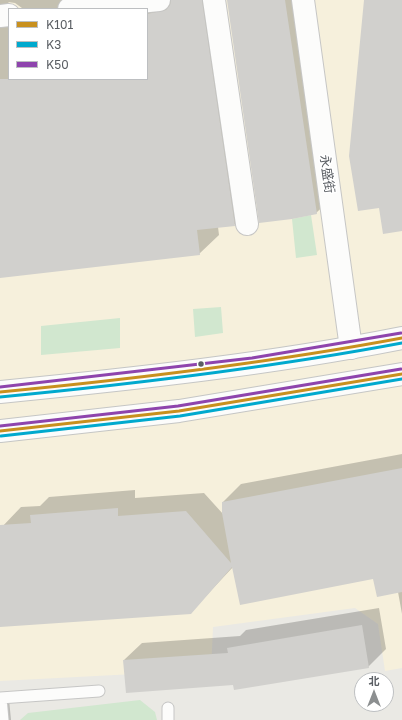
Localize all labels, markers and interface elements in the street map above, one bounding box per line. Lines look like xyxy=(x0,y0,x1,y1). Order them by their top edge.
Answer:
legend xyxy=(8,8,148,80)
text: K101 xyxy=(46,17,73,32)
text: K3 xyxy=(46,37,61,52)
text: K50 xyxy=(46,57,69,72)
street label: 永盛街 xyxy=(317,154,337,194)
unlabelled marker xyxy=(196,359,206,369)
north arrow xyxy=(354,672,394,712)
text: 北 xyxy=(369,674,380,687)

